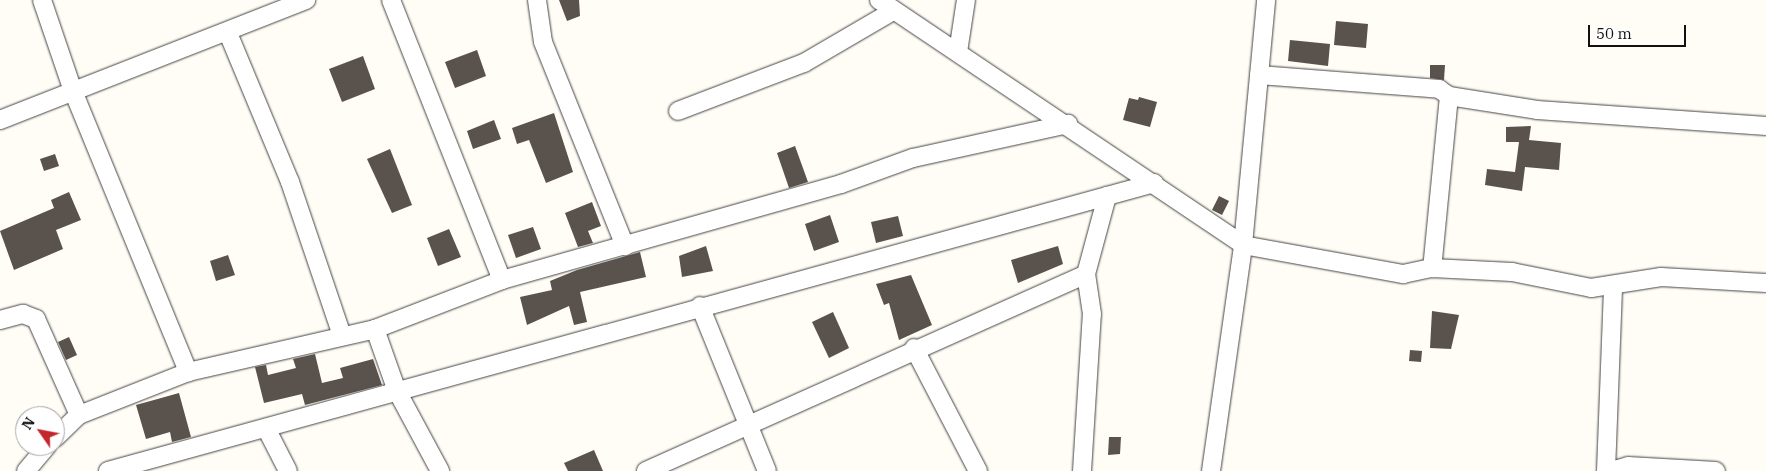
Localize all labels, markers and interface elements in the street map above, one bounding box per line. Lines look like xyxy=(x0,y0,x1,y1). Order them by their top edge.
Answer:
scale bar xyxy=(1591,15,1688,47)
text: 50 m xyxy=(1596,24,1632,43)
north arrow xyxy=(15,406,65,456)
text: N xyxy=(18,414,39,433)

